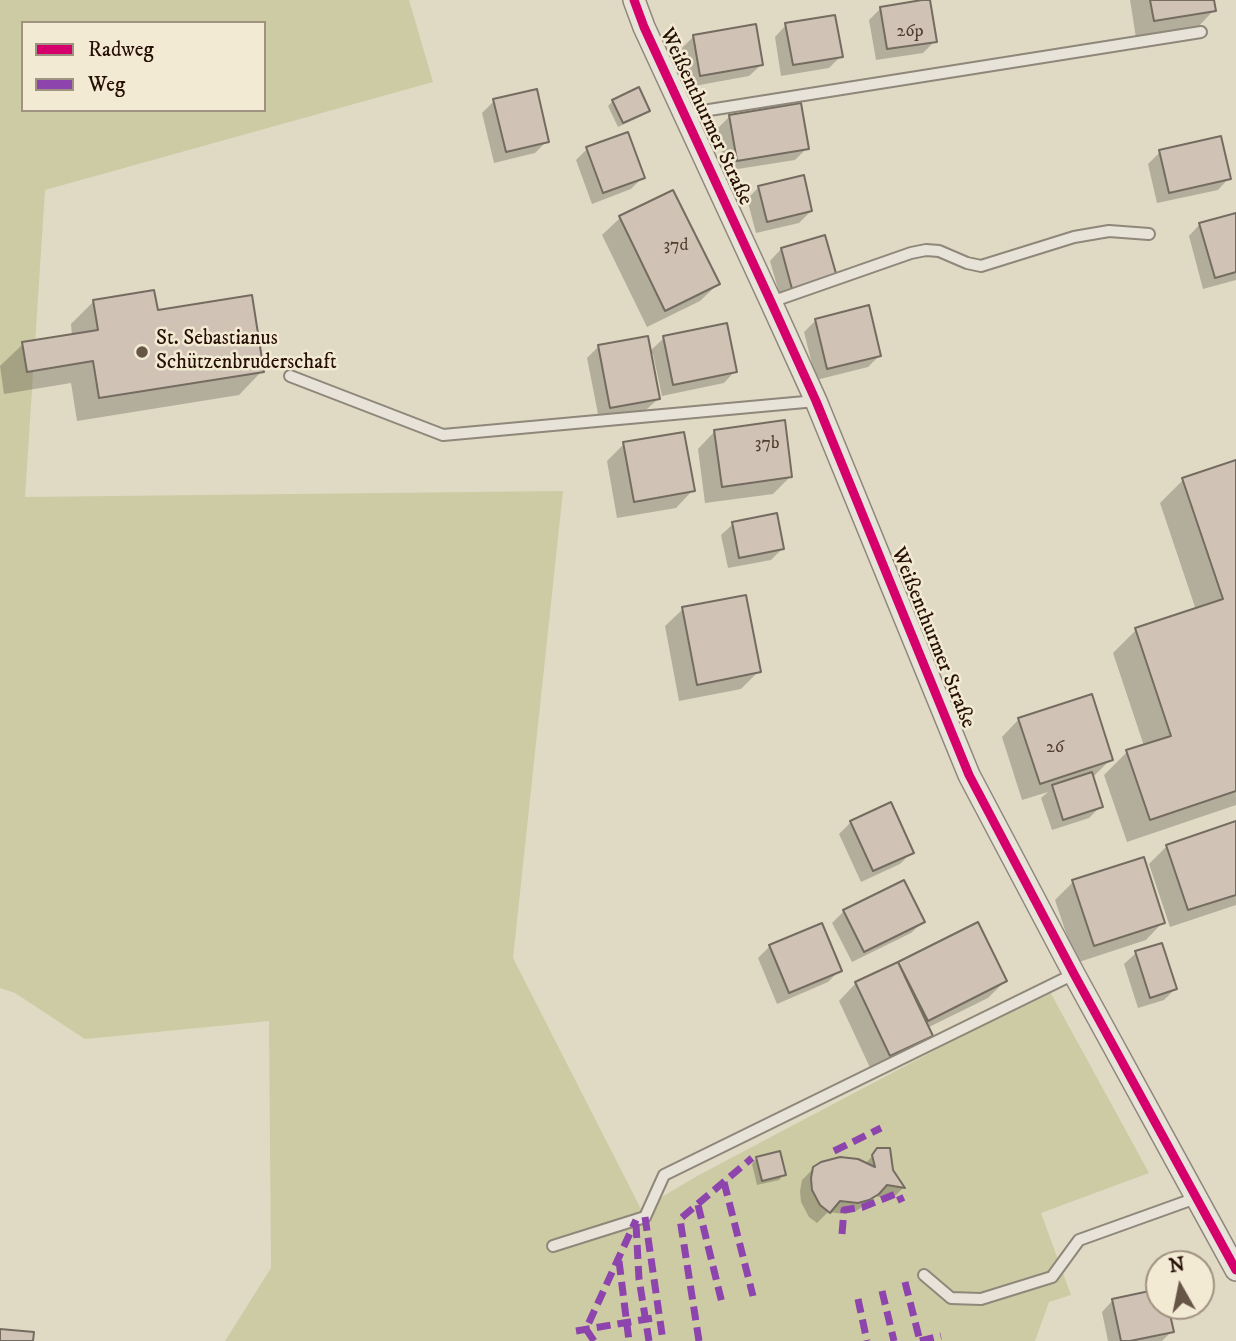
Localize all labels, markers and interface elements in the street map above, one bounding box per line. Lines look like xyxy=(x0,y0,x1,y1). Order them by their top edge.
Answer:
legend xyxy=(21,21,266,112)
house number: 26p xyxy=(896,21,924,43)
street label: Weißenthurmer Straße xyxy=(653,24,757,210)
text: Radweg xyxy=(88,37,154,63)
text: Weg xyxy=(88,72,125,98)
house number: 37d xyxy=(663,235,689,257)
place label: St. Sebastianus Schützenbruderschaft xyxy=(156,327,337,377)
marker: St. Sebastianus Schützenbruderschaft xyxy=(134,344,150,360)
house number: 37b xyxy=(755,433,779,455)
street label: Weißenthurmer Straße xyxy=(884,544,980,732)
house number: 26 xyxy=(1046,737,1064,759)
north arrow xyxy=(1145,1250,1215,1320)
text: N xyxy=(1167,1253,1186,1278)

